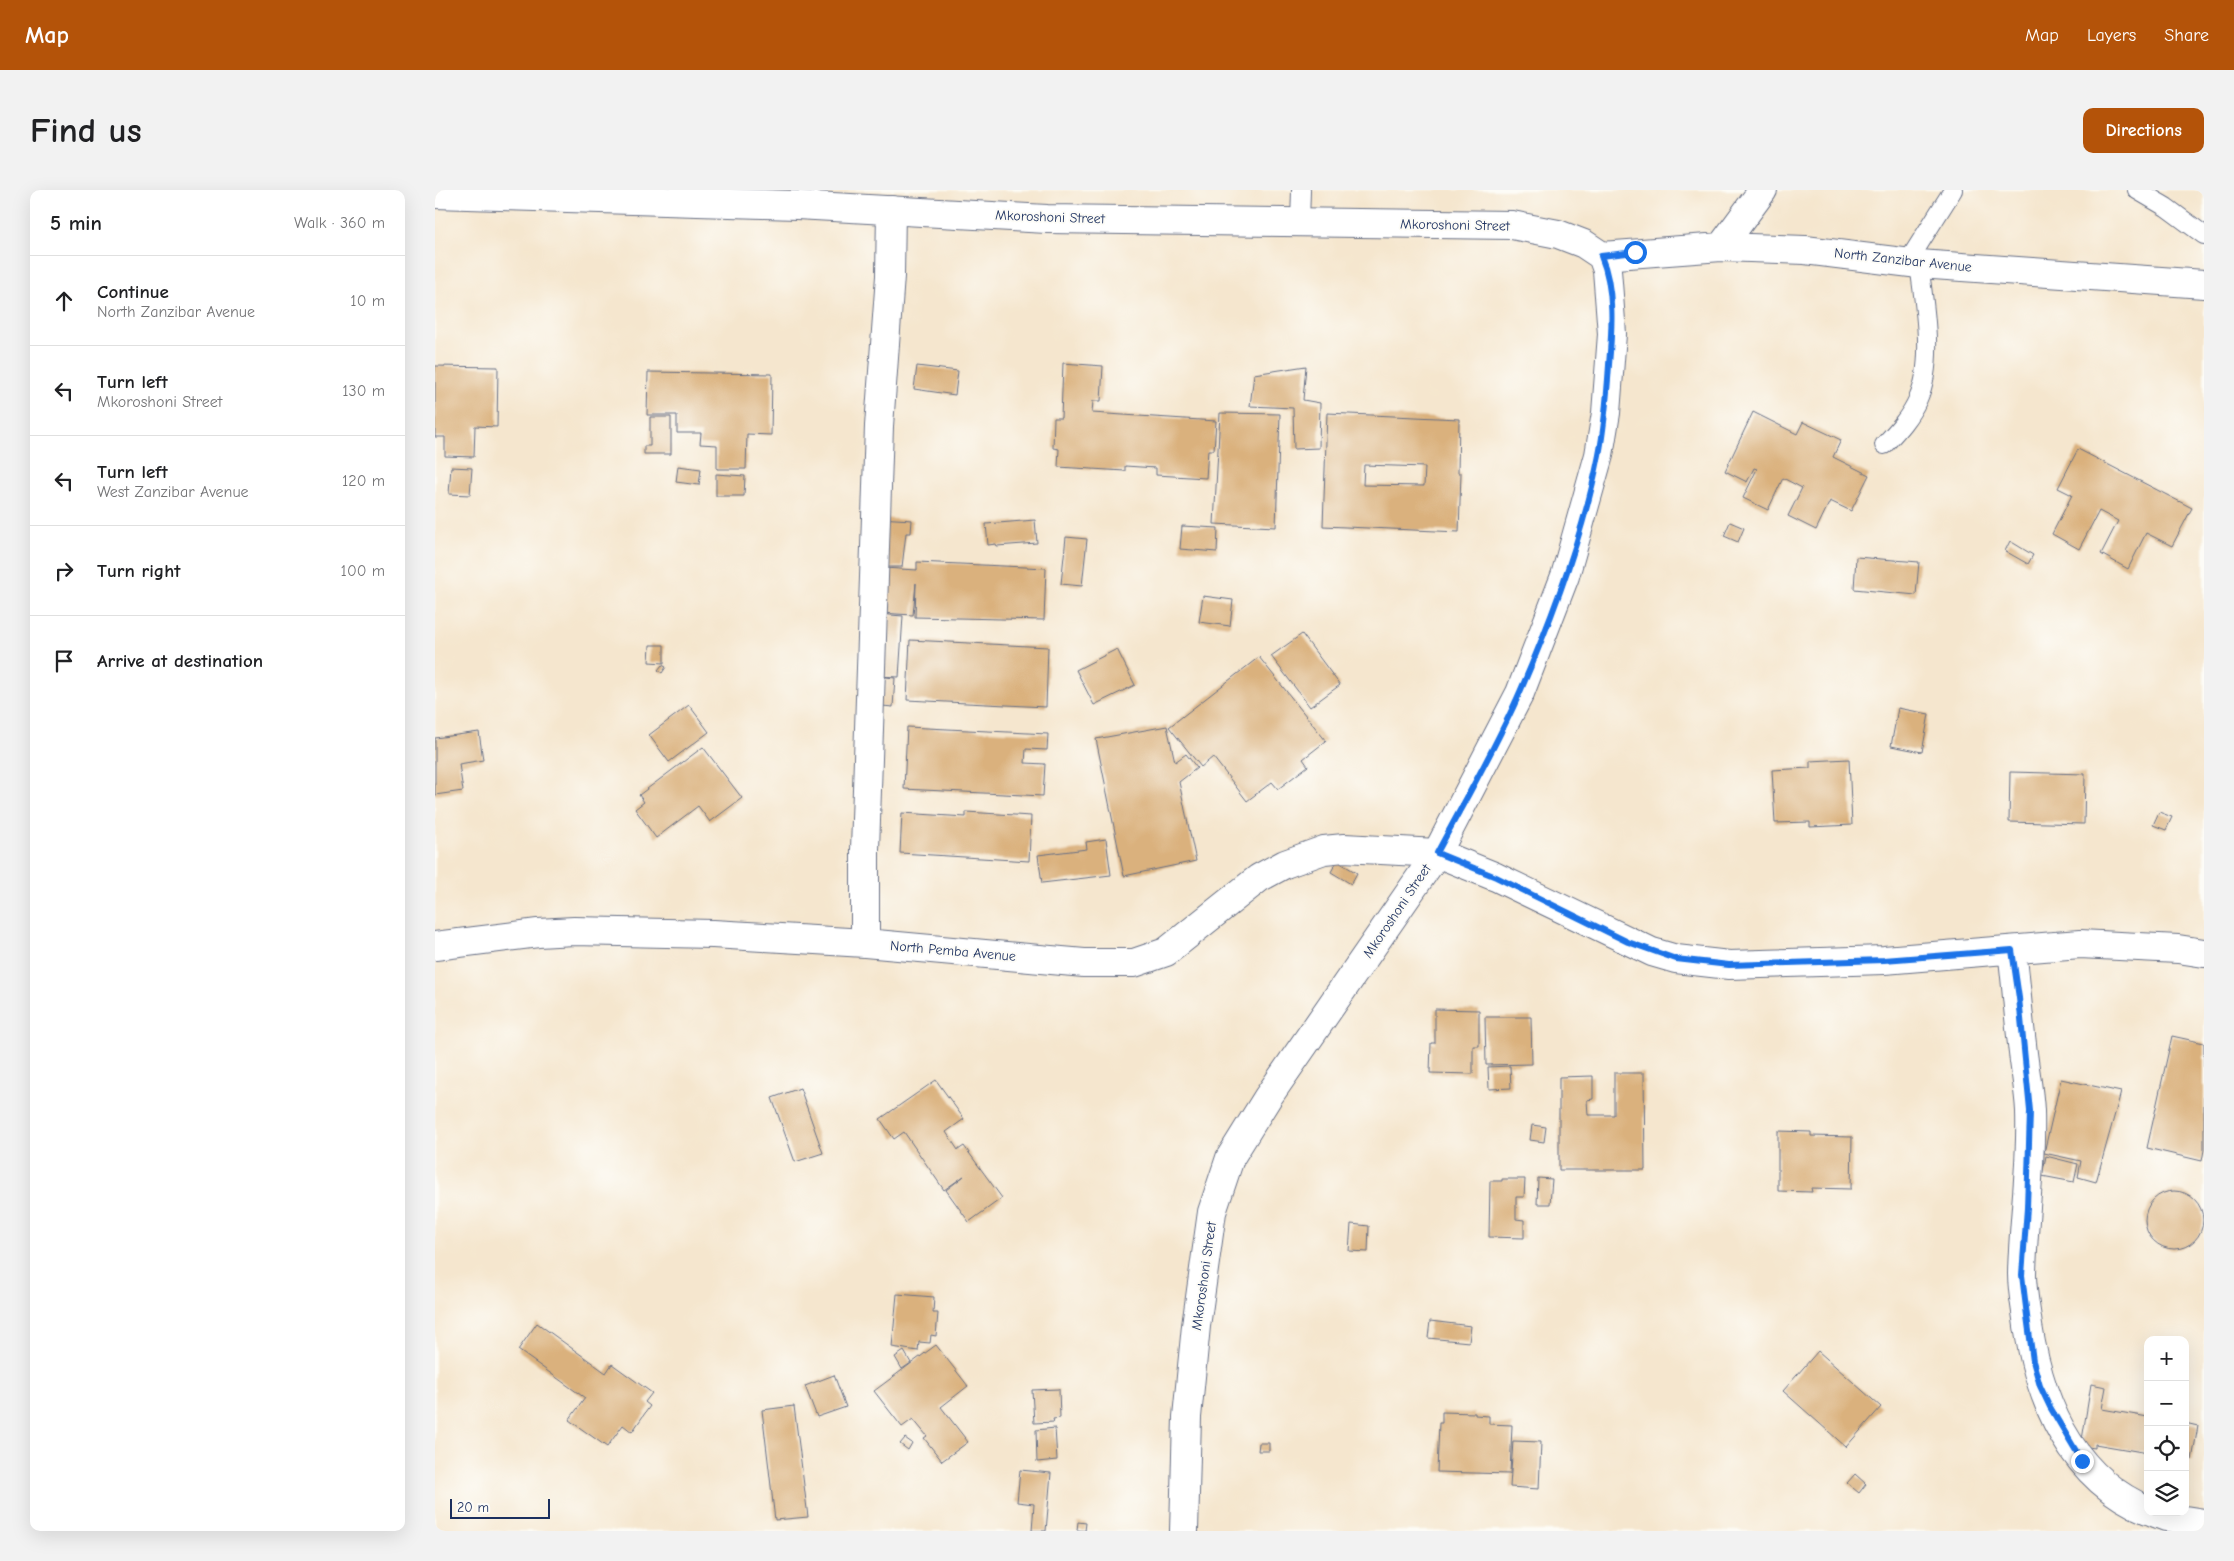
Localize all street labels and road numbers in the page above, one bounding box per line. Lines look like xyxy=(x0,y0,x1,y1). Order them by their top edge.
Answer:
street label: Mkoroshoni Street xyxy=(995,207,1106,227)
street label: Mkoroshoni Street xyxy=(1400,216,1511,234)
street label: North Zanzibar Avenue xyxy=(1833,244,1973,276)
street label: Mkoroshoni Street xyxy=(1359,860,1435,961)
street label: North Pemba Avenue xyxy=(889,937,1017,965)
street label: Mkoroshoni Street xyxy=(1188,1220,1220,1331)

